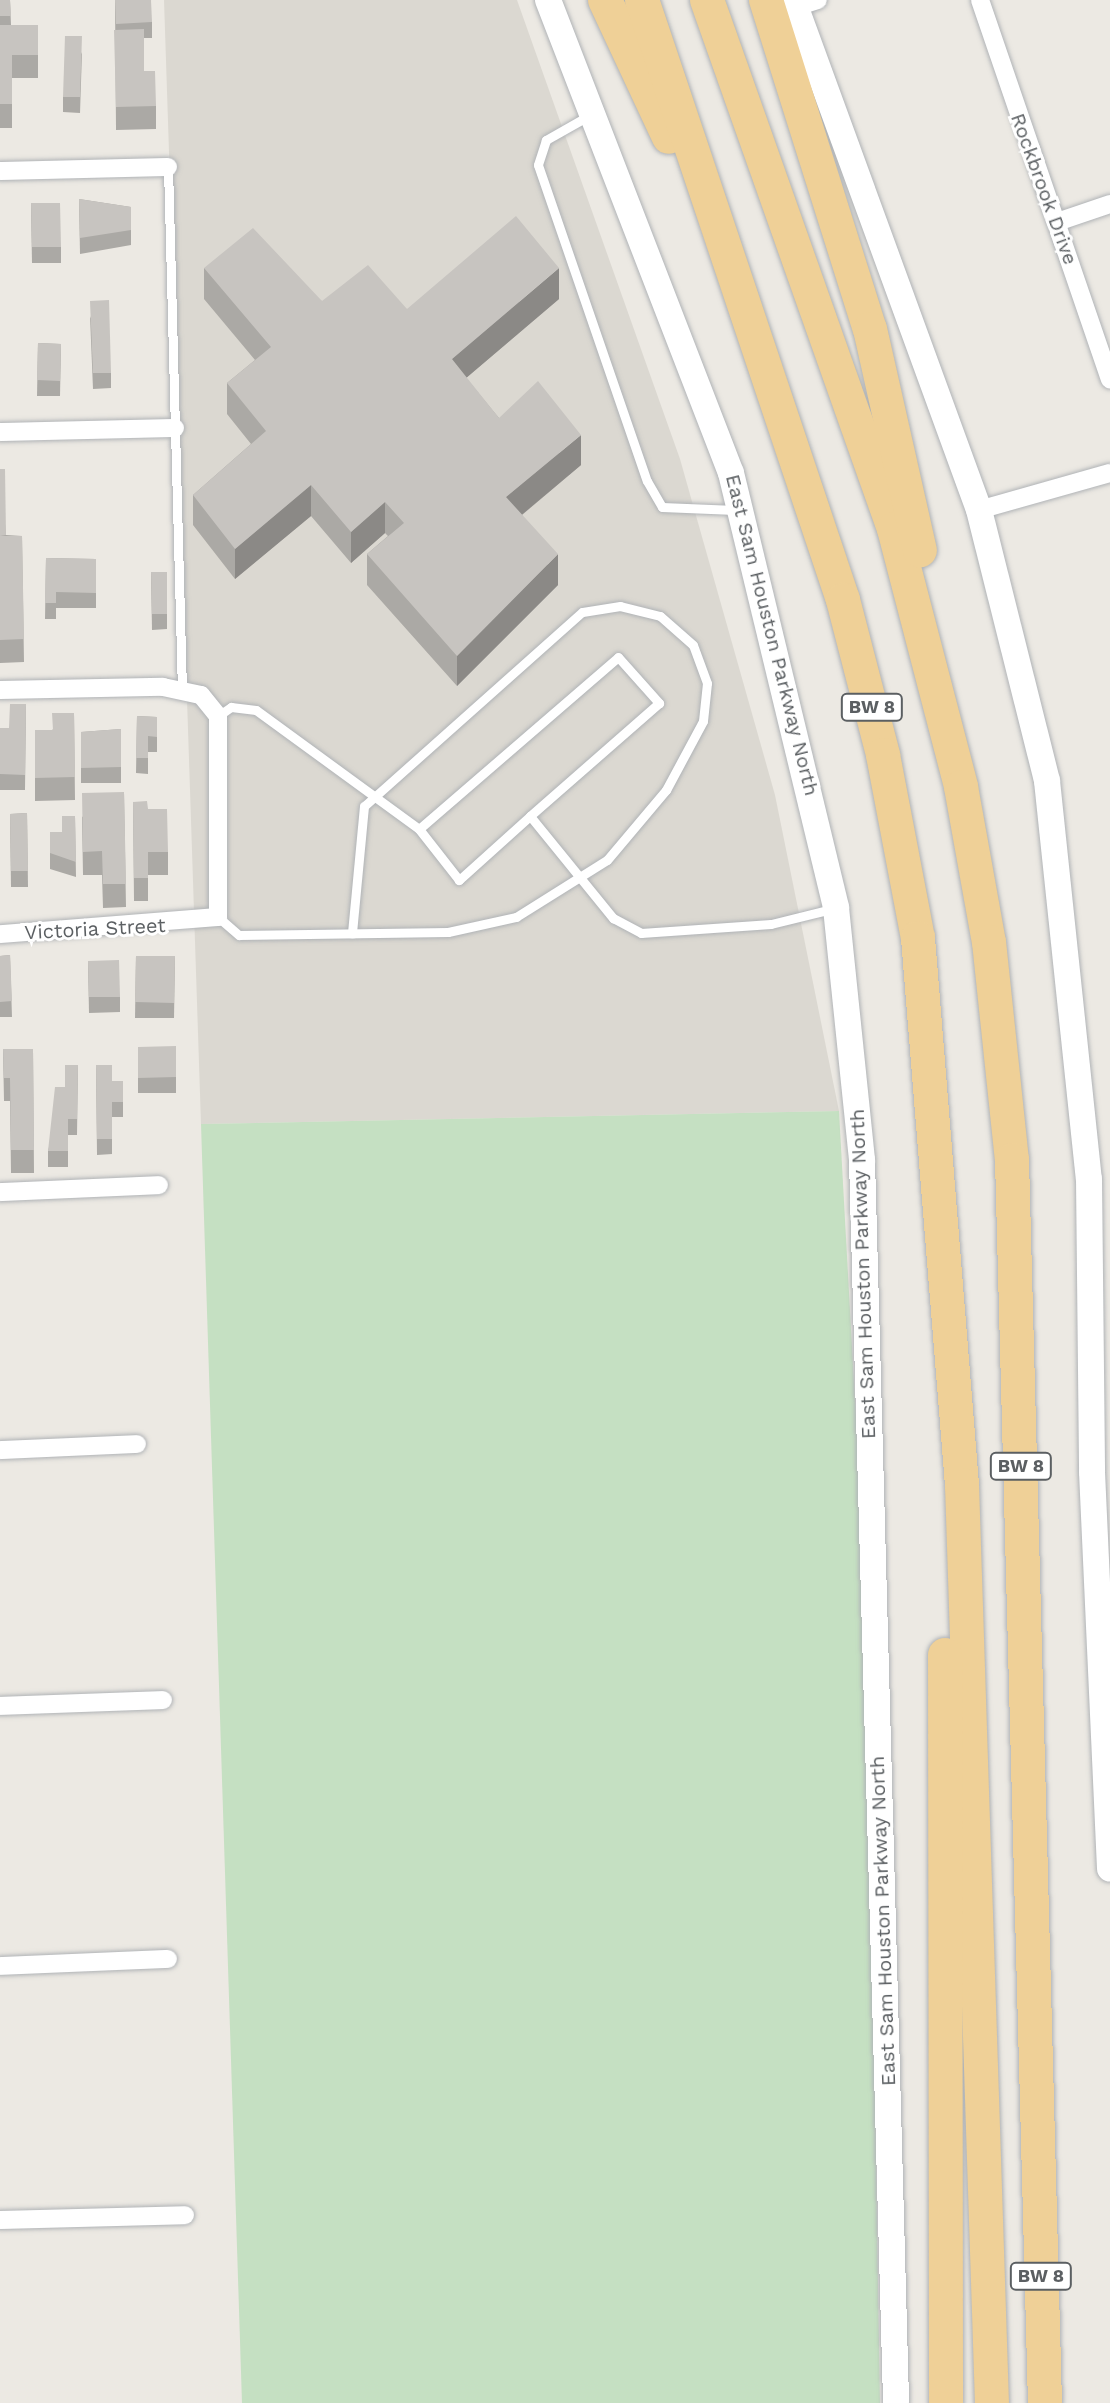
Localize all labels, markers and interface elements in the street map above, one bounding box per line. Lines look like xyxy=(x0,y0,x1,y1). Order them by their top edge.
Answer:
street label: Rockbrook Drive xyxy=(1005,110,1083,268)
street label: East Sam Houston Parkway North xyxy=(720,472,824,798)
road number: BW 8 xyxy=(840,693,904,721)
street label: Victoria Street xyxy=(24,913,166,945)
street label: East Sam Houston Parkway North xyxy=(845,1108,881,1440)
road number: BW 8 xyxy=(989,1452,1053,1480)
street label: East Sam Houston Parkway North xyxy=(865,1755,901,2087)
road number: BW 8 xyxy=(1009,2262,1073,2290)

